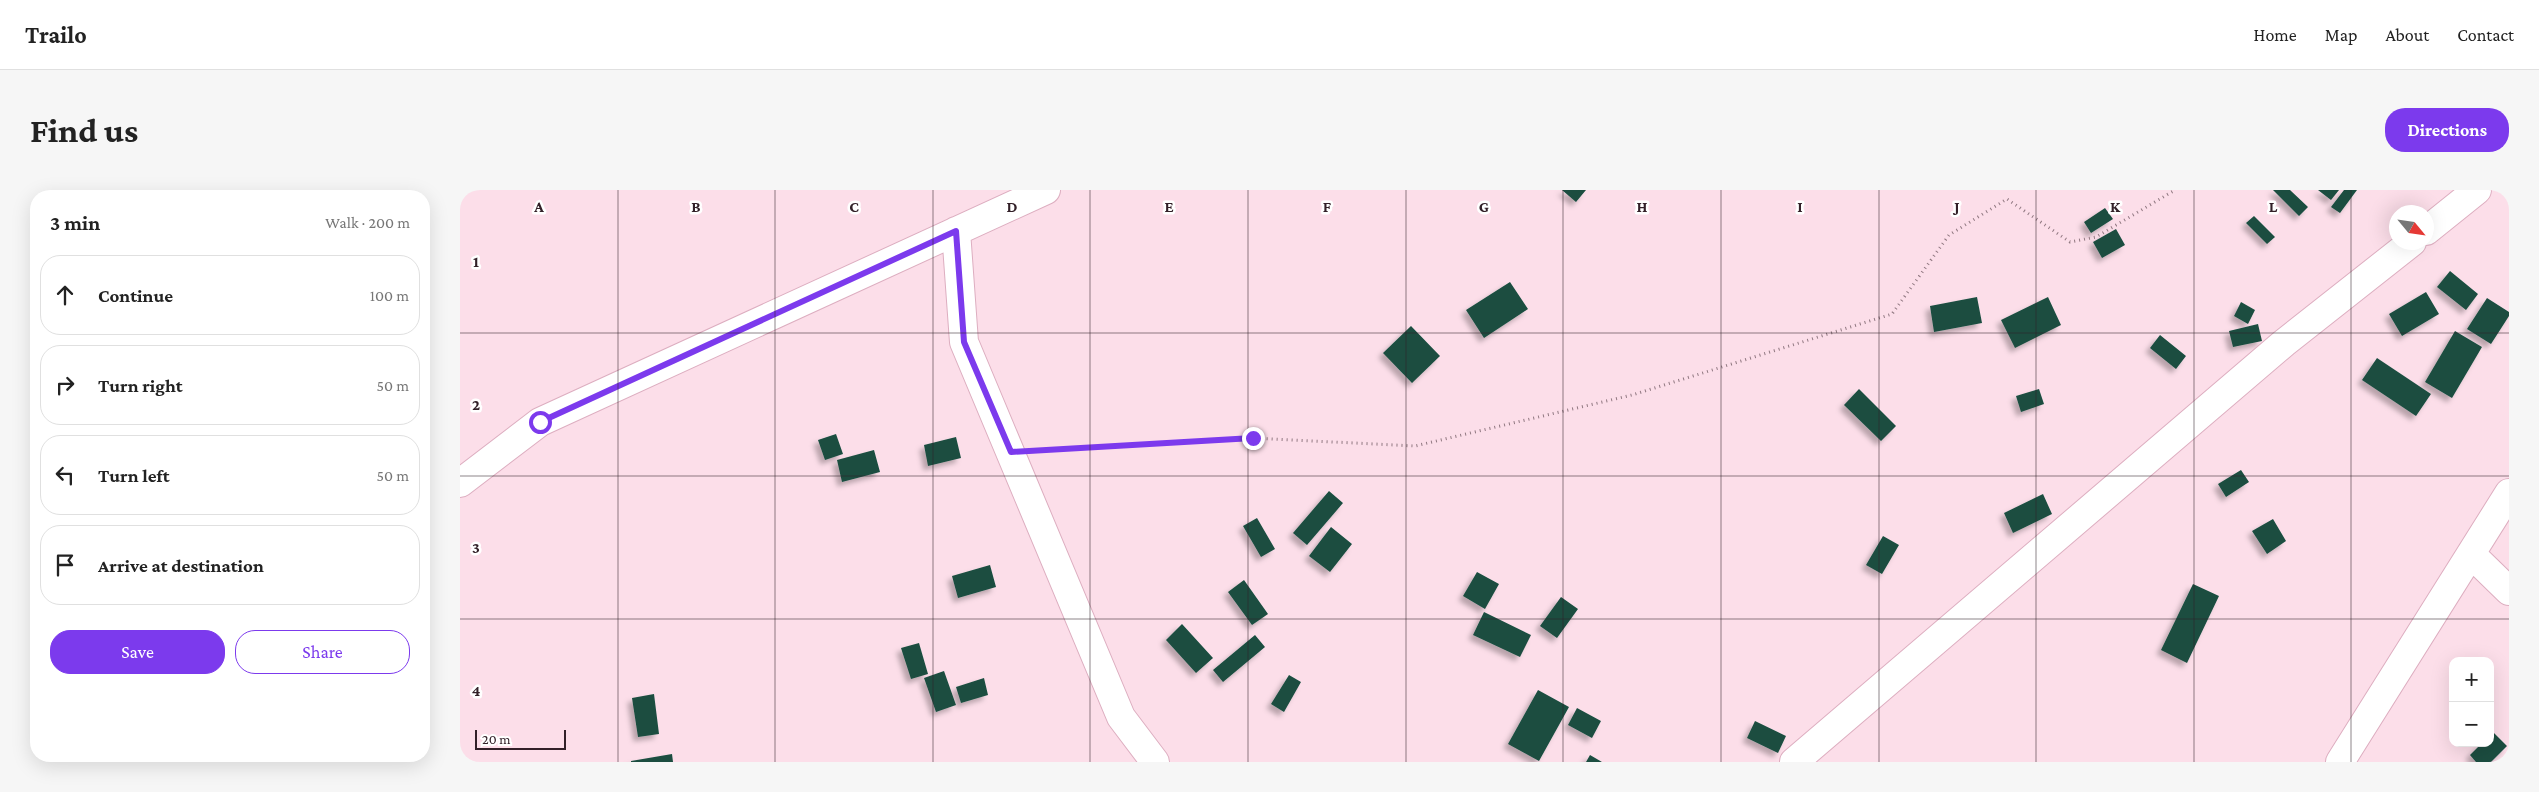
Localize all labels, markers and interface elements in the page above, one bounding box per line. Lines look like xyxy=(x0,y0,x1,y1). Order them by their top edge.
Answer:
text: Trailo xyxy=(25,21,87,48)
text: Home xyxy=(2254,25,2297,45)
text: Map xyxy=(2325,25,2357,45)
text: About xyxy=(2385,25,2429,45)
text: Contact xyxy=(2457,25,2514,45)
button: Directions xyxy=(2385,108,2509,152)
text: Find us xyxy=(30,111,138,150)
text: A xyxy=(533,198,544,215)
text: B xyxy=(691,198,701,215)
text: C xyxy=(849,198,859,215)
text: D xyxy=(1006,198,1018,215)
text: E xyxy=(1164,198,1174,215)
text: F xyxy=(1323,198,1332,215)
text: G xyxy=(1479,198,1489,215)
text: H xyxy=(1637,198,1648,215)
text: I xyxy=(1797,198,1803,215)
text: J xyxy=(1952,198,1960,215)
text: K xyxy=(2110,198,2121,215)
text: L xyxy=(2269,198,2278,215)
north arrow xyxy=(2389,205,2434,250)
text: 3 min xyxy=(50,211,100,235)
text: Walk · 200 m xyxy=(325,214,410,231)
text: 1 xyxy=(473,253,479,270)
icon: ahead xyxy=(51,281,79,309)
text: Continue xyxy=(98,285,173,306)
text: 100 m xyxy=(370,287,409,304)
icon: right xyxy=(51,371,79,399)
text: Turn right xyxy=(98,375,183,396)
text: 50 m xyxy=(377,377,409,394)
text: 2 xyxy=(472,396,480,413)
route start xyxy=(529,411,552,434)
route end xyxy=(1242,427,1265,450)
icon: left xyxy=(51,461,79,489)
text: Turn left xyxy=(98,465,170,486)
text: 50 m xyxy=(377,467,409,484)
text: 3 xyxy=(472,539,480,556)
icon: arrive xyxy=(51,551,79,579)
text: Arrive at destination xyxy=(98,555,264,576)
button: Save xyxy=(50,630,225,674)
button: Share xyxy=(235,630,410,674)
map controls xyxy=(2449,657,2494,747)
button: + xyxy=(2449,657,2494,702)
text: 4 xyxy=(472,682,481,699)
button: − xyxy=(2449,702,2494,747)
scale bar xyxy=(475,727,566,750)
text: 20 m xyxy=(482,731,510,747)

